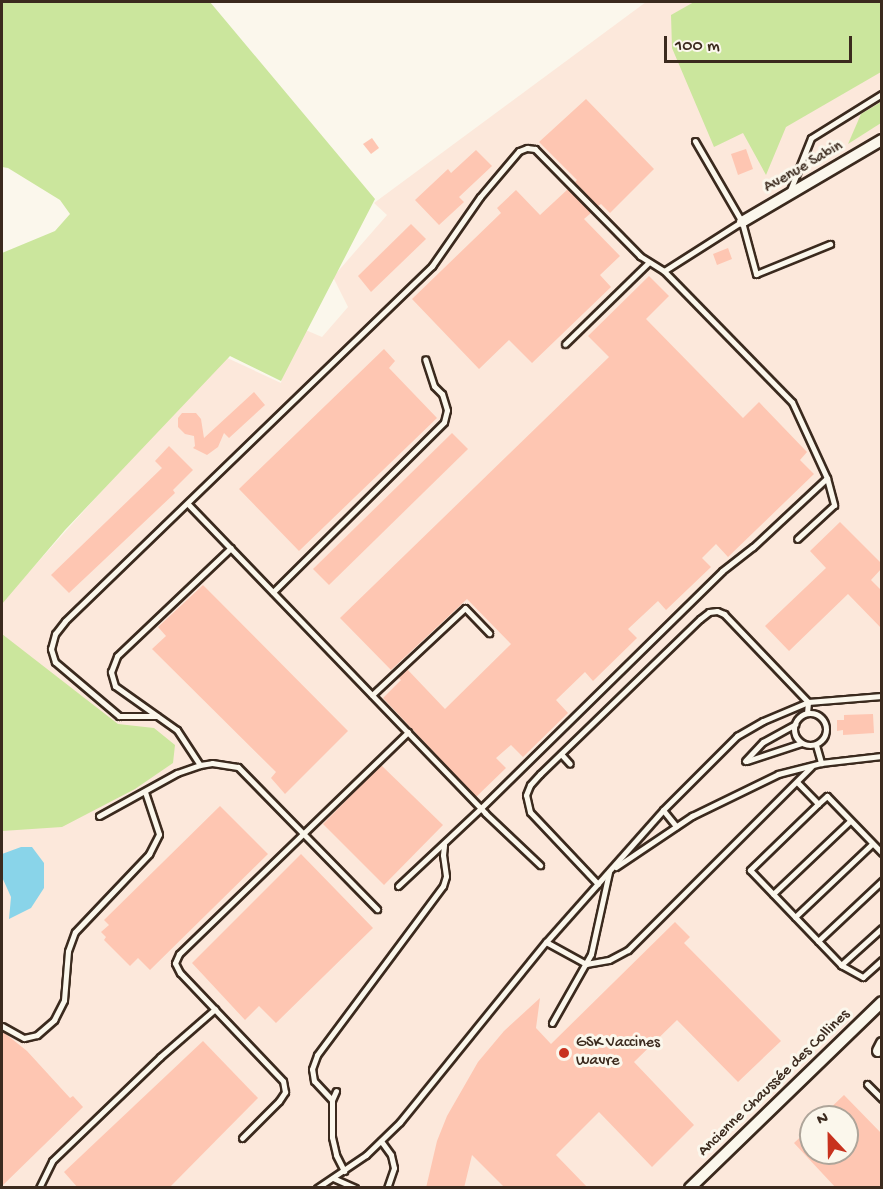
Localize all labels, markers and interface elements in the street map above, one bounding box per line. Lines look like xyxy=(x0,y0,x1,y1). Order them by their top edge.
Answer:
scale bar xyxy=(667,24,854,62)
text: 100 m xyxy=(675,36,720,57)
street label: Avenue Sabin xyxy=(761,138,847,198)
street label: Ancienne Chaussée des Collines xyxy=(695,1006,855,1162)
place label: GSK Vaccines Wavre xyxy=(576,1034,660,1072)
marker: GSK Vaccines Wavre xyxy=(557,1046,571,1060)
north arrow xyxy=(799,1105,859,1165)
text: N xyxy=(814,1109,831,1130)

